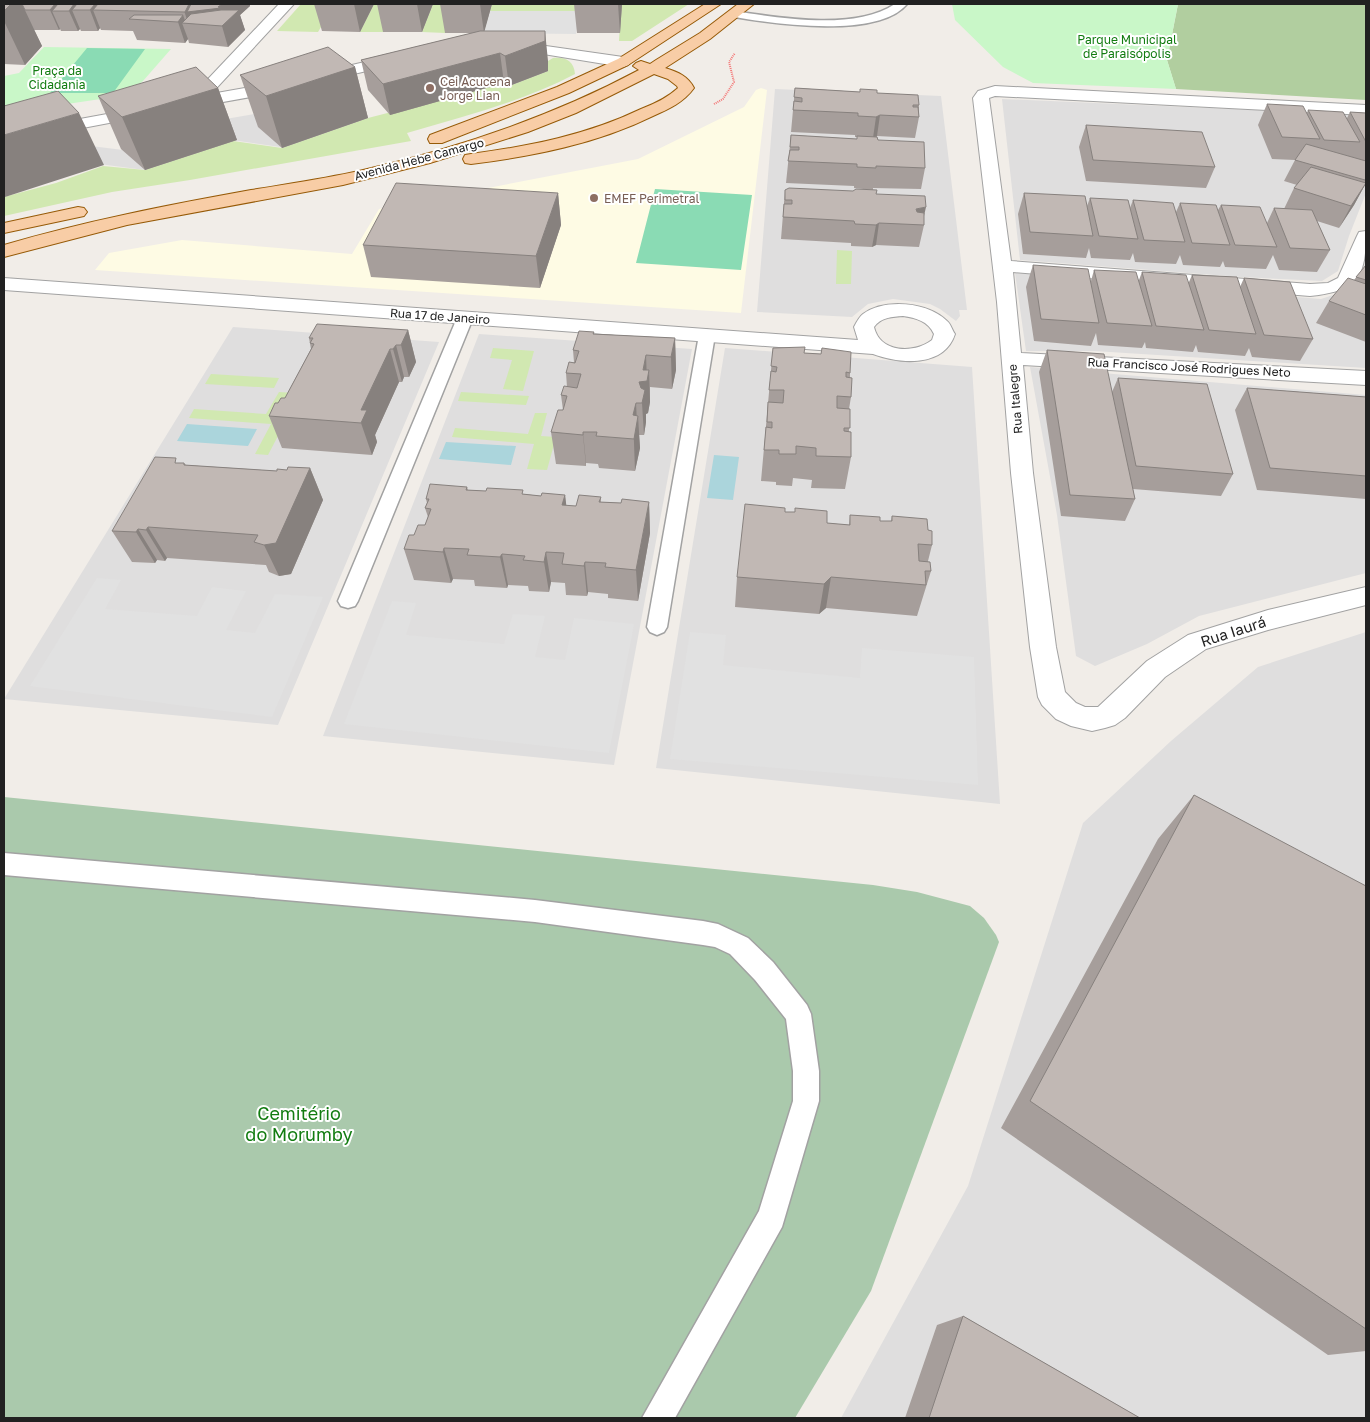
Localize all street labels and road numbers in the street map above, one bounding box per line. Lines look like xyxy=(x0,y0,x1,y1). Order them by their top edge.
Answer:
street label: Avenida Hebe Camargo xyxy=(353,134,485,184)
street label: Rua 17 de Janeiro xyxy=(389,305,491,327)
street label: Rua Francisco José Rodrigues Neto xyxy=(1087,354,1291,380)
street label: Rua Italegre xyxy=(1004,363,1026,434)
street label: Rua Iaurá xyxy=(1198,612,1268,650)

